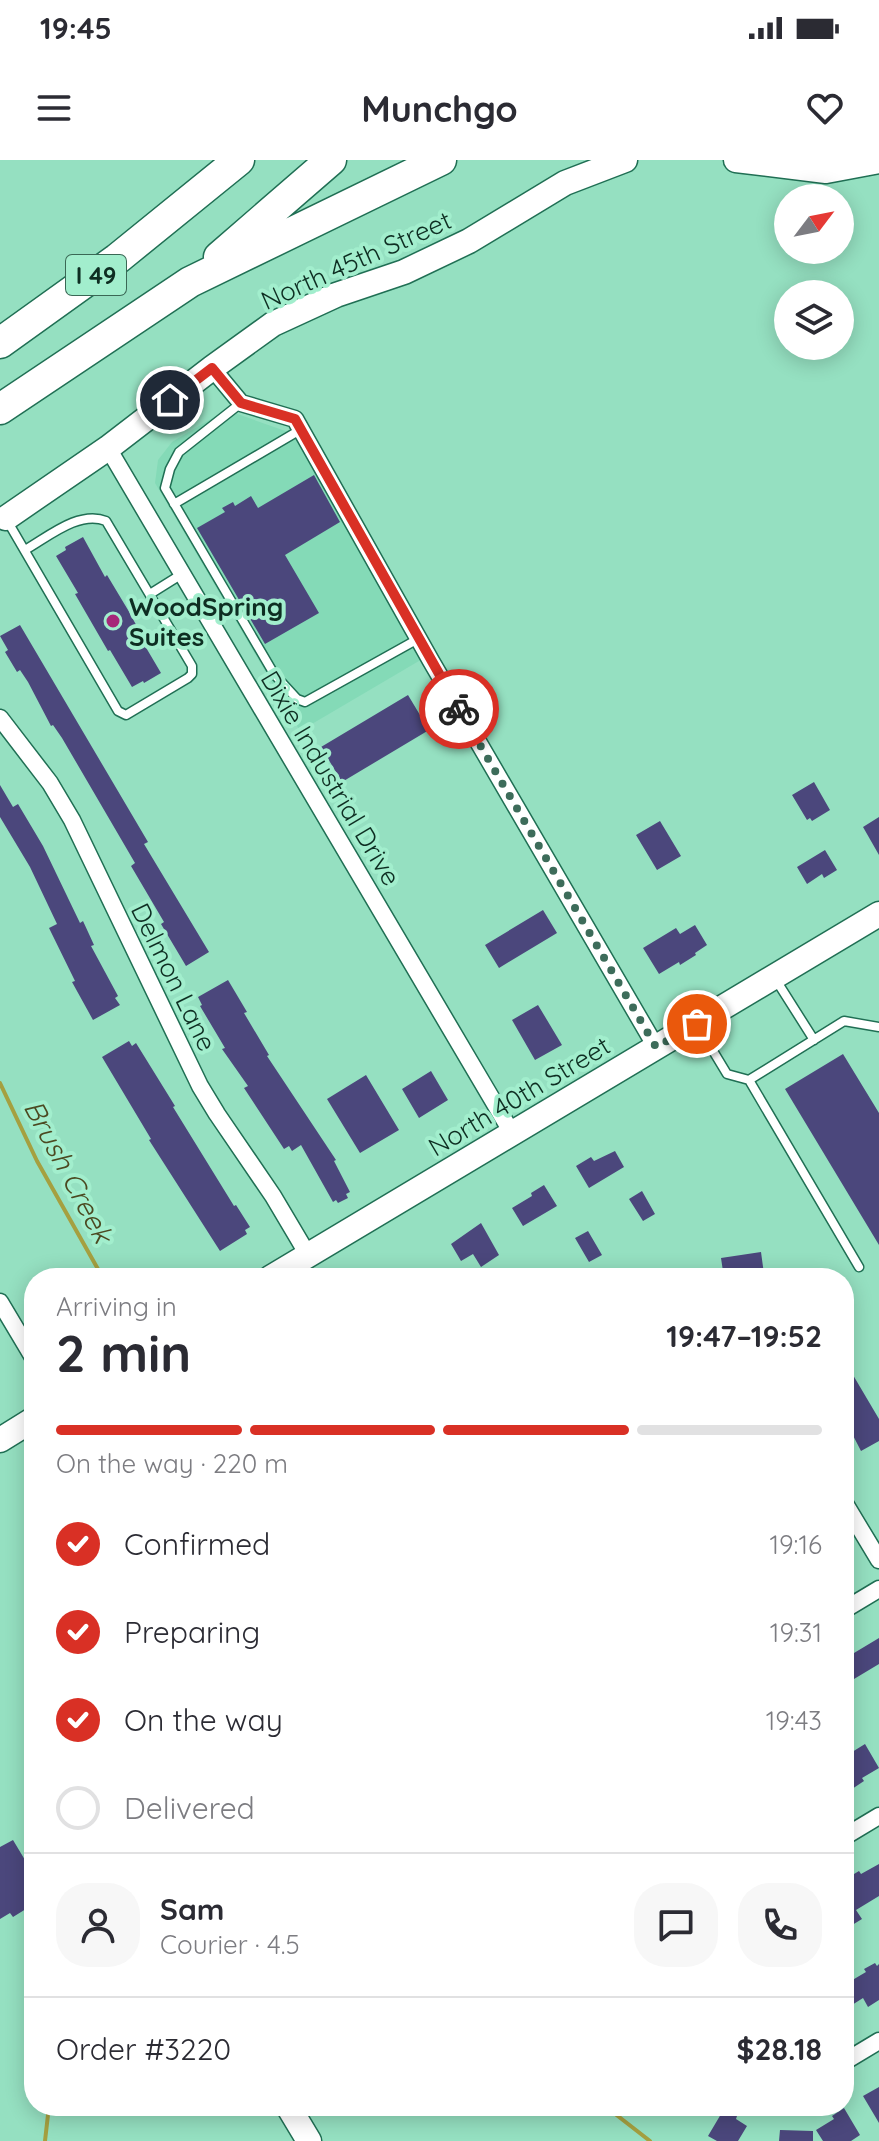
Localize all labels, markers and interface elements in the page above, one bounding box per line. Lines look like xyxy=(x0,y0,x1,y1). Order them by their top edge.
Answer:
text: 19:45 xyxy=(40,9,112,47)
icon: menu xyxy=(32,86,76,130)
text: Munchgo xyxy=(361,86,518,131)
icon: heart xyxy=(803,86,847,130)
north arrow xyxy=(774,184,854,264)
map controls xyxy=(774,184,854,360)
street label: North 45th Street xyxy=(256,203,456,317)
road number: I 49 xyxy=(66,255,126,295)
button: layers xyxy=(774,280,854,360)
pin xyxy=(136,366,204,434)
icon: home xyxy=(148,378,192,422)
place label: WoodSpring Suites xyxy=(129,590,283,653)
marker: WoodSpring Suites xyxy=(104,612,122,630)
street label: Dixie Industrial Drive xyxy=(254,665,408,891)
courier xyxy=(419,669,499,749)
icon: bike xyxy=(437,687,481,731)
street label: Delmon Lane xyxy=(124,898,224,1056)
pin xyxy=(663,990,731,1058)
icon: bag xyxy=(675,1002,719,1046)
street label: North 40th Street xyxy=(422,1029,616,1163)
water label: Brush Creek xyxy=(17,1094,123,1251)
text: Arriving in xyxy=(56,1290,177,1323)
text: 19:47–19:52 xyxy=(666,1317,822,1355)
text: 2 min xyxy=(56,1320,191,1385)
text: On the way · 220 m xyxy=(56,1447,288,1480)
icon: check xyxy=(56,1522,100,1566)
text: Confirmed xyxy=(124,1525,270,1563)
text: 19:16 xyxy=(769,1528,822,1561)
icon: check xyxy=(56,1610,100,1654)
text: Preparing xyxy=(124,1613,260,1651)
text: 19:31 xyxy=(770,1616,822,1649)
icon: check xyxy=(56,1698,100,1742)
text: On the way xyxy=(124,1701,283,1739)
text: 19:43 xyxy=(766,1704,822,1737)
text: Delivered xyxy=(124,1789,255,1827)
button: person xyxy=(56,1883,140,1967)
button: chat xyxy=(634,1883,718,1967)
button: phone xyxy=(738,1883,822,1967)
text: Sam xyxy=(160,1890,224,1928)
text: Courier · 4.5 xyxy=(160,1928,300,1961)
text: Order #3220 xyxy=(56,2030,231,2068)
text: $28.18 xyxy=(737,2030,822,2068)

